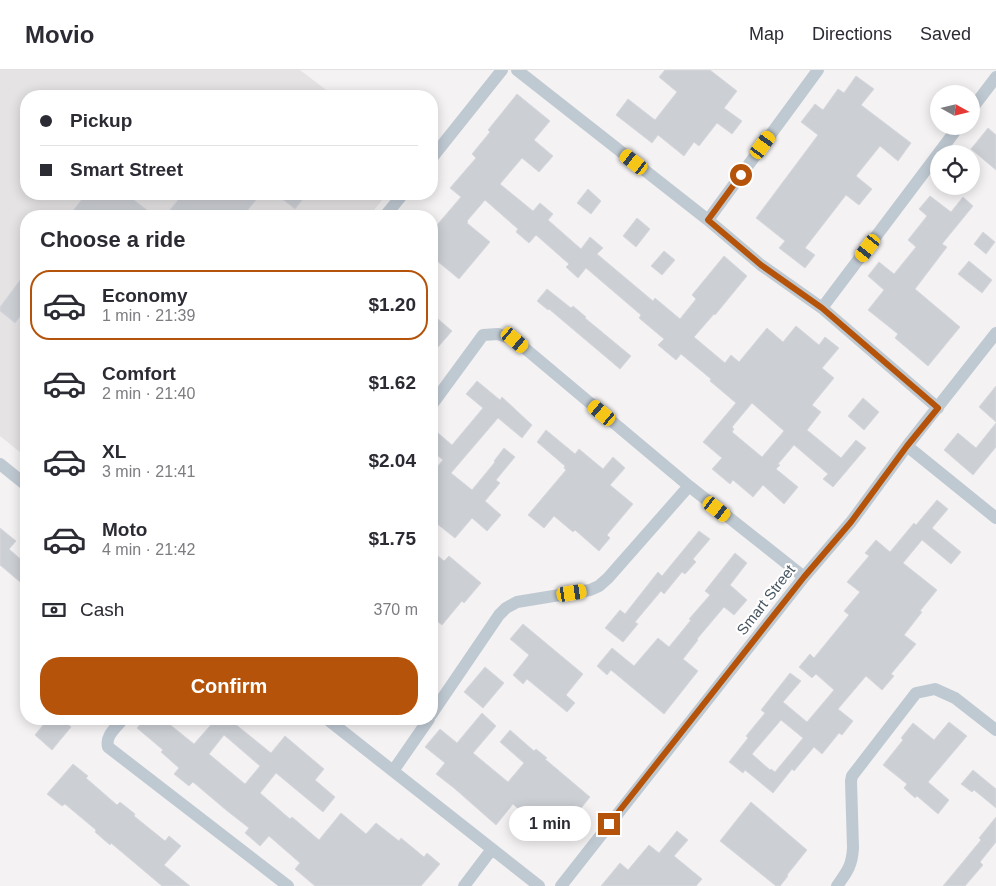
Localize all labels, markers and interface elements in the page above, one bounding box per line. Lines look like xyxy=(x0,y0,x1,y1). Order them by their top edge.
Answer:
text: Movio xyxy=(25,21,94,48)
text: Map xyxy=(749,24,784,44)
text: Directions xyxy=(812,24,892,44)
text: Saved xyxy=(920,24,971,44)
north arrow xyxy=(930,85,980,135)
map controls xyxy=(930,85,980,195)
text: Pickup xyxy=(70,110,132,131)
car xyxy=(748,128,777,162)
button: locate xyxy=(930,145,980,195)
car xyxy=(617,147,650,177)
text: Smart Street xyxy=(70,159,183,180)
route start xyxy=(730,164,752,186)
text: Choose a ride xyxy=(40,227,185,252)
car xyxy=(852,232,883,264)
icon: car xyxy=(42,283,87,328)
text: Economy xyxy=(102,285,188,306)
text: $1.20 xyxy=(368,294,416,315)
text: 1 min · 21:39 xyxy=(102,307,195,324)
car xyxy=(498,325,531,355)
icon: car xyxy=(42,361,87,406)
text: Comfort xyxy=(102,363,176,384)
text: $1.62 xyxy=(368,372,416,393)
text: 2 min · 21:40 xyxy=(102,385,195,402)
car xyxy=(585,398,618,428)
icon: car xyxy=(42,439,87,484)
text: XL xyxy=(102,441,126,462)
text: $2.04 xyxy=(368,450,416,471)
text: 3 min · 21:41 xyxy=(102,463,195,480)
car xyxy=(700,494,733,524)
icon: car xyxy=(42,517,87,562)
text: Moto xyxy=(102,519,147,540)
text: $1.75 xyxy=(368,528,416,549)
text: 4 min · 21:42 xyxy=(102,541,195,558)
street label: Smart Street xyxy=(733,561,799,638)
car xyxy=(556,583,587,603)
icon: cash xyxy=(40,596,68,624)
text: Cash xyxy=(80,599,124,620)
text: 370 m xyxy=(374,601,418,618)
button: Confirm xyxy=(40,657,418,715)
callout: 1 min xyxy=(509,806,592,842)
route end xyxy=(598,813,620,835)
text: 1 min xyxy=(529,815,571,832)

